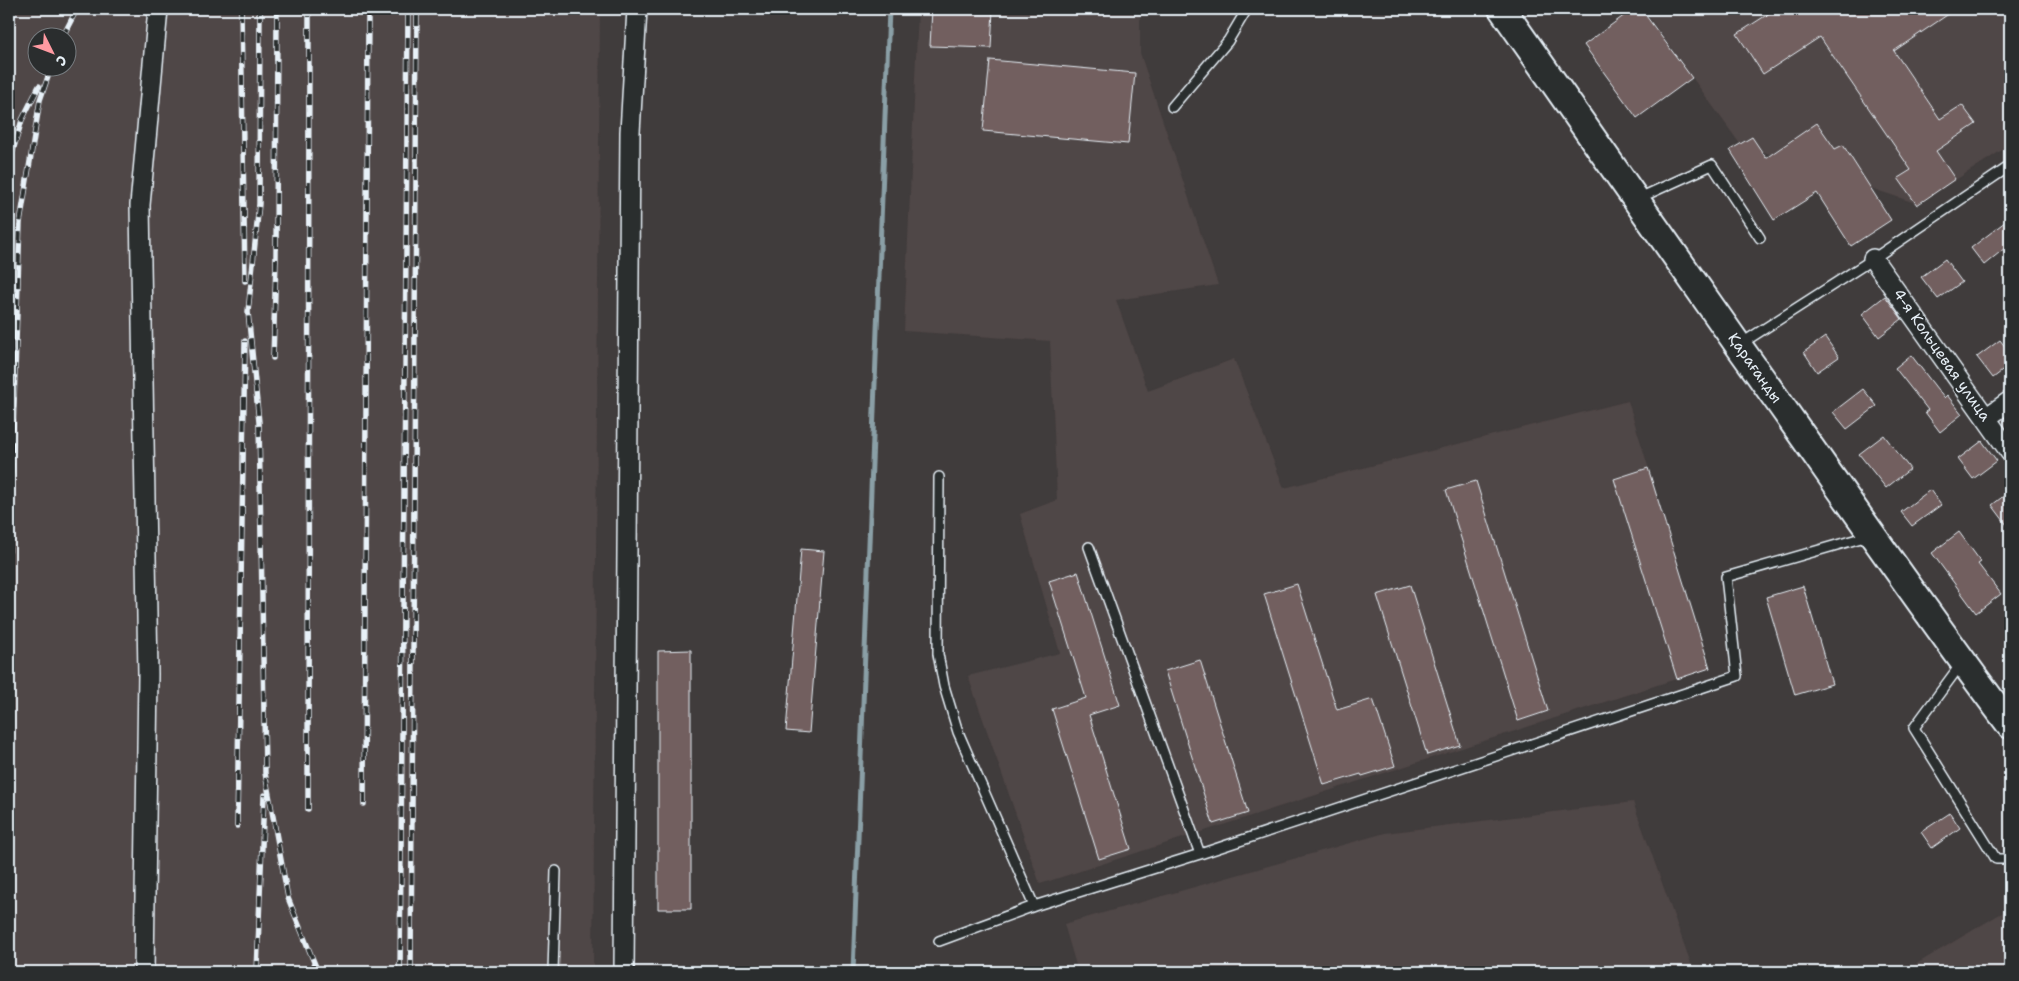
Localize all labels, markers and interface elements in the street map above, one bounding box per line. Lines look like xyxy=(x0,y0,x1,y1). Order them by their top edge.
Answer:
north arrow xyxy=(28,28,78,78)
text: С xyxy=(52,51,71,70)
street label: 4-я Кольцевая улица xyxy=(1889,285,1996,426)
street label: Қарағанды xyxy=(1724,329,1786,407)

